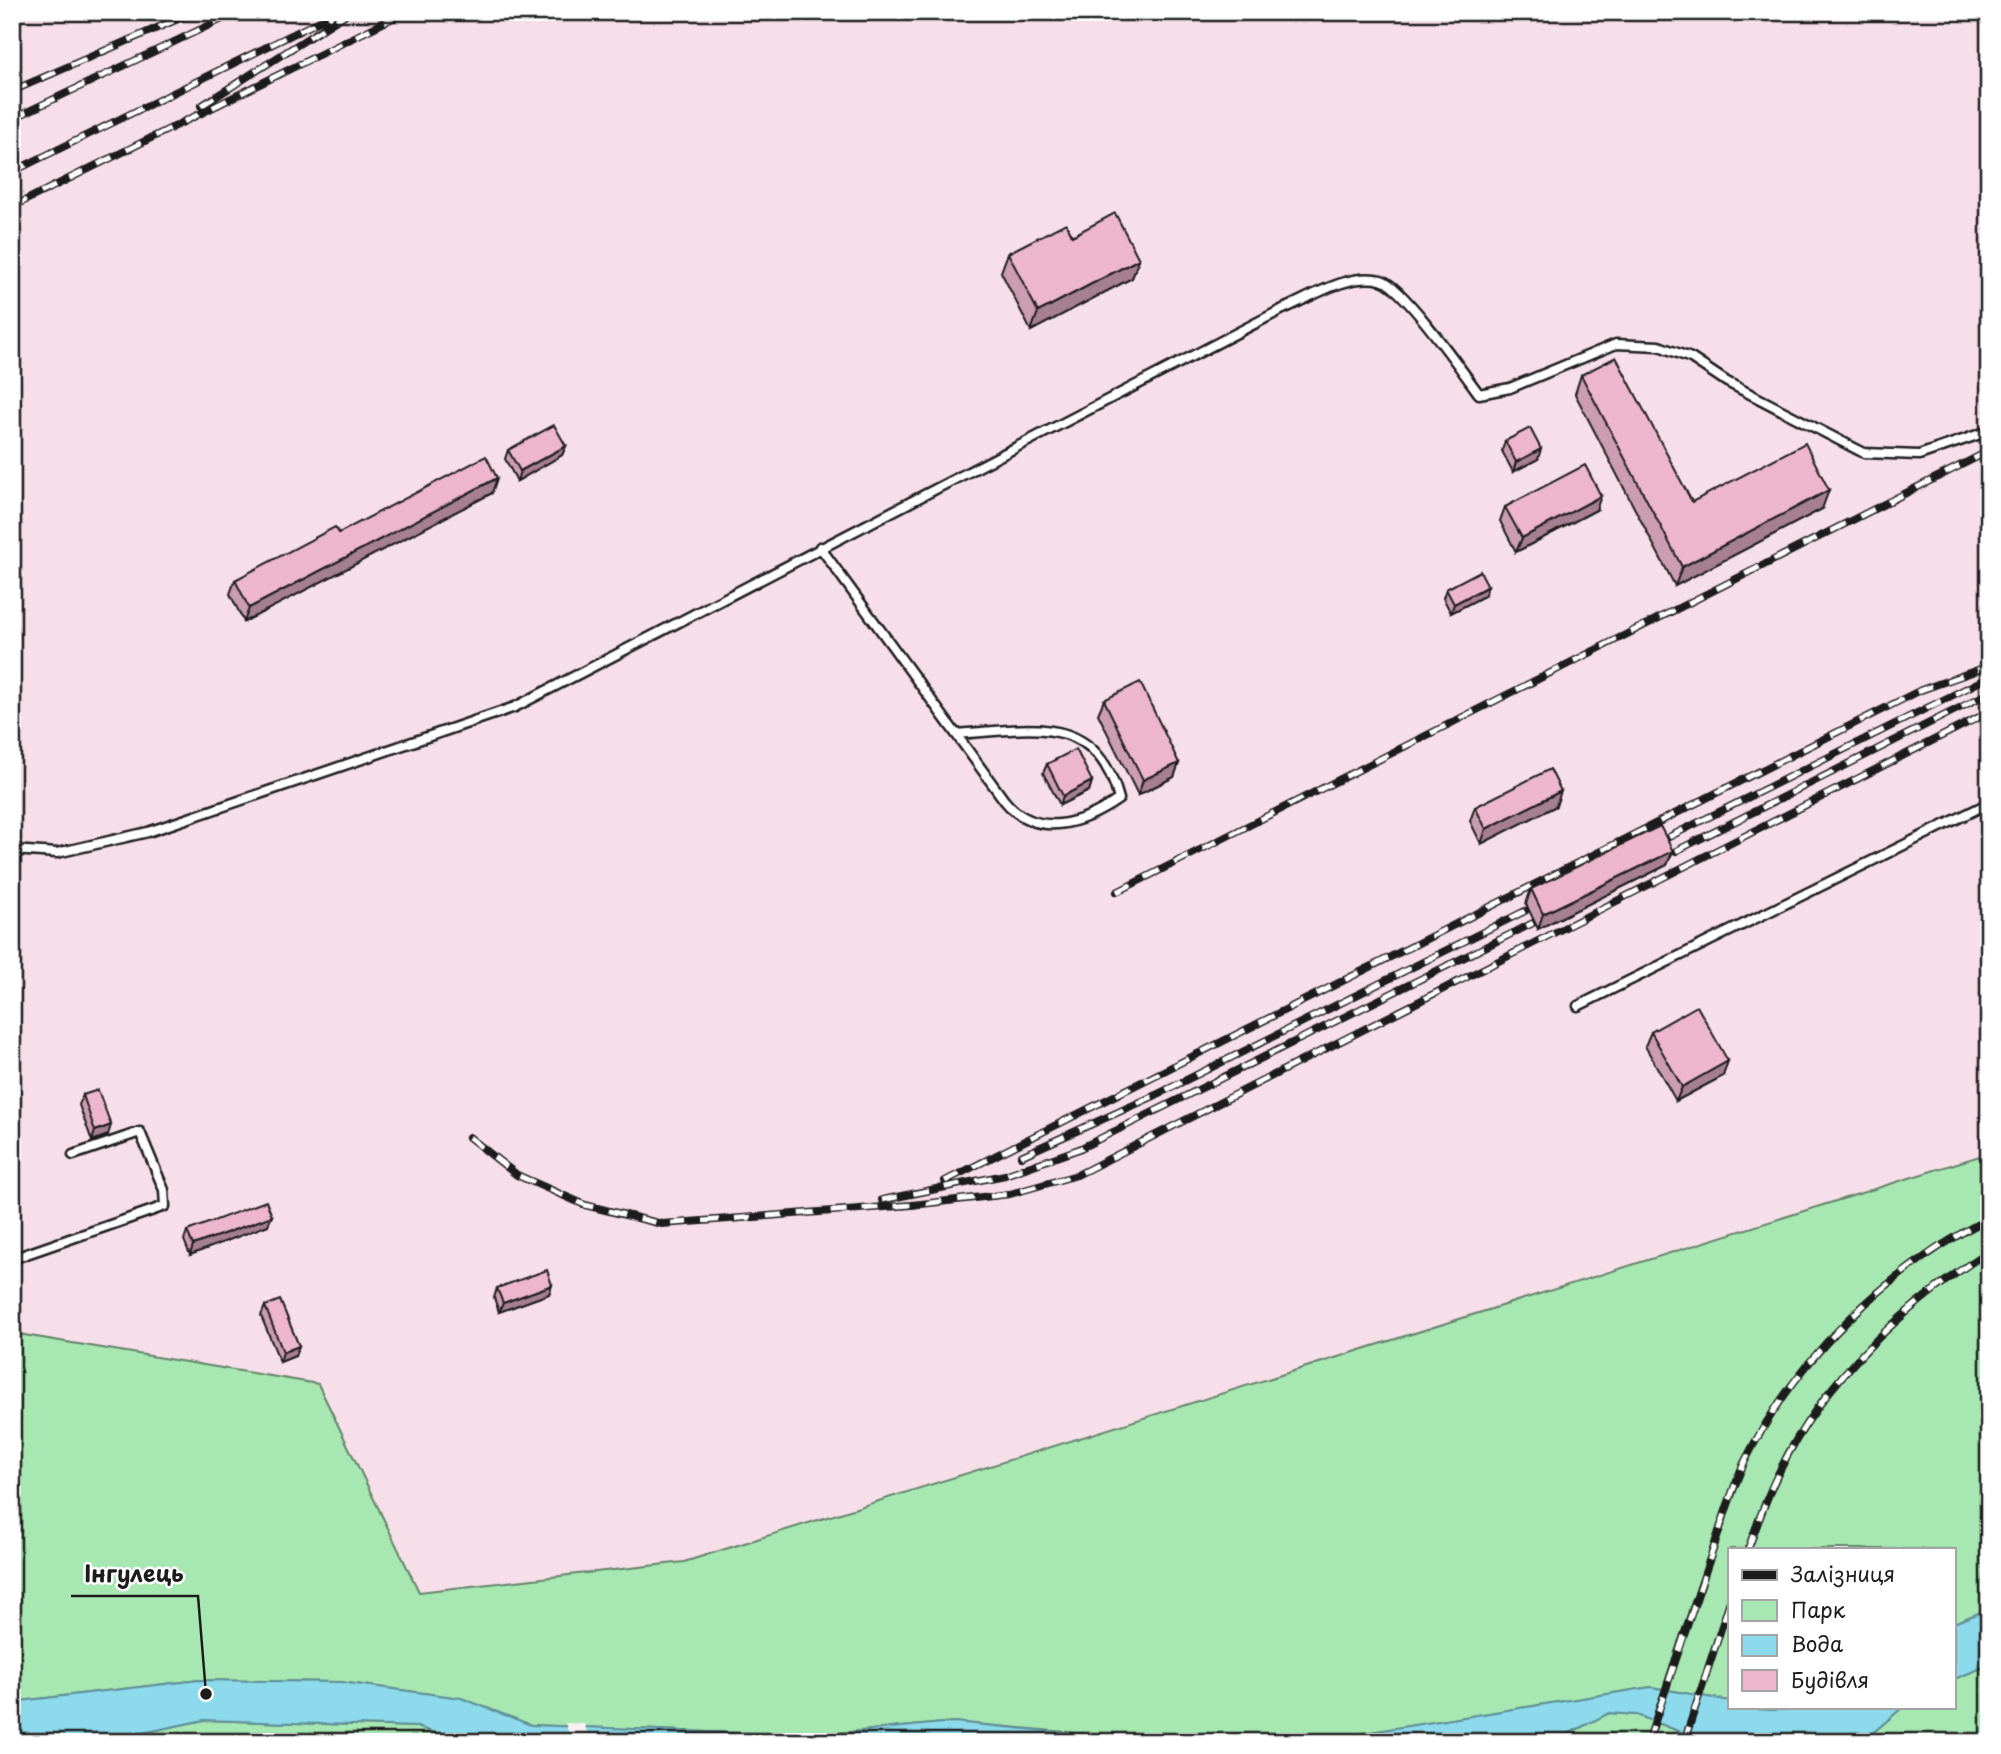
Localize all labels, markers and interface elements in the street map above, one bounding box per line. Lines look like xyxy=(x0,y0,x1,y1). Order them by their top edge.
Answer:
legend xyxy=(1728,1548,1955,1708)
callout: Інгулець xyxy=(71,1552,198,1596)
text: Інгулець xyxy=(84,1555,184,1590)
text: Залізниця xyxy=(1790,1557,1895,1589)
text: Парк xyxy=(1791,1593,1846,1625)
text: Вода xyxy=(1791,1627,1843,1659)
text: Будівля xyxy=(1791,1663,1869,1695)

